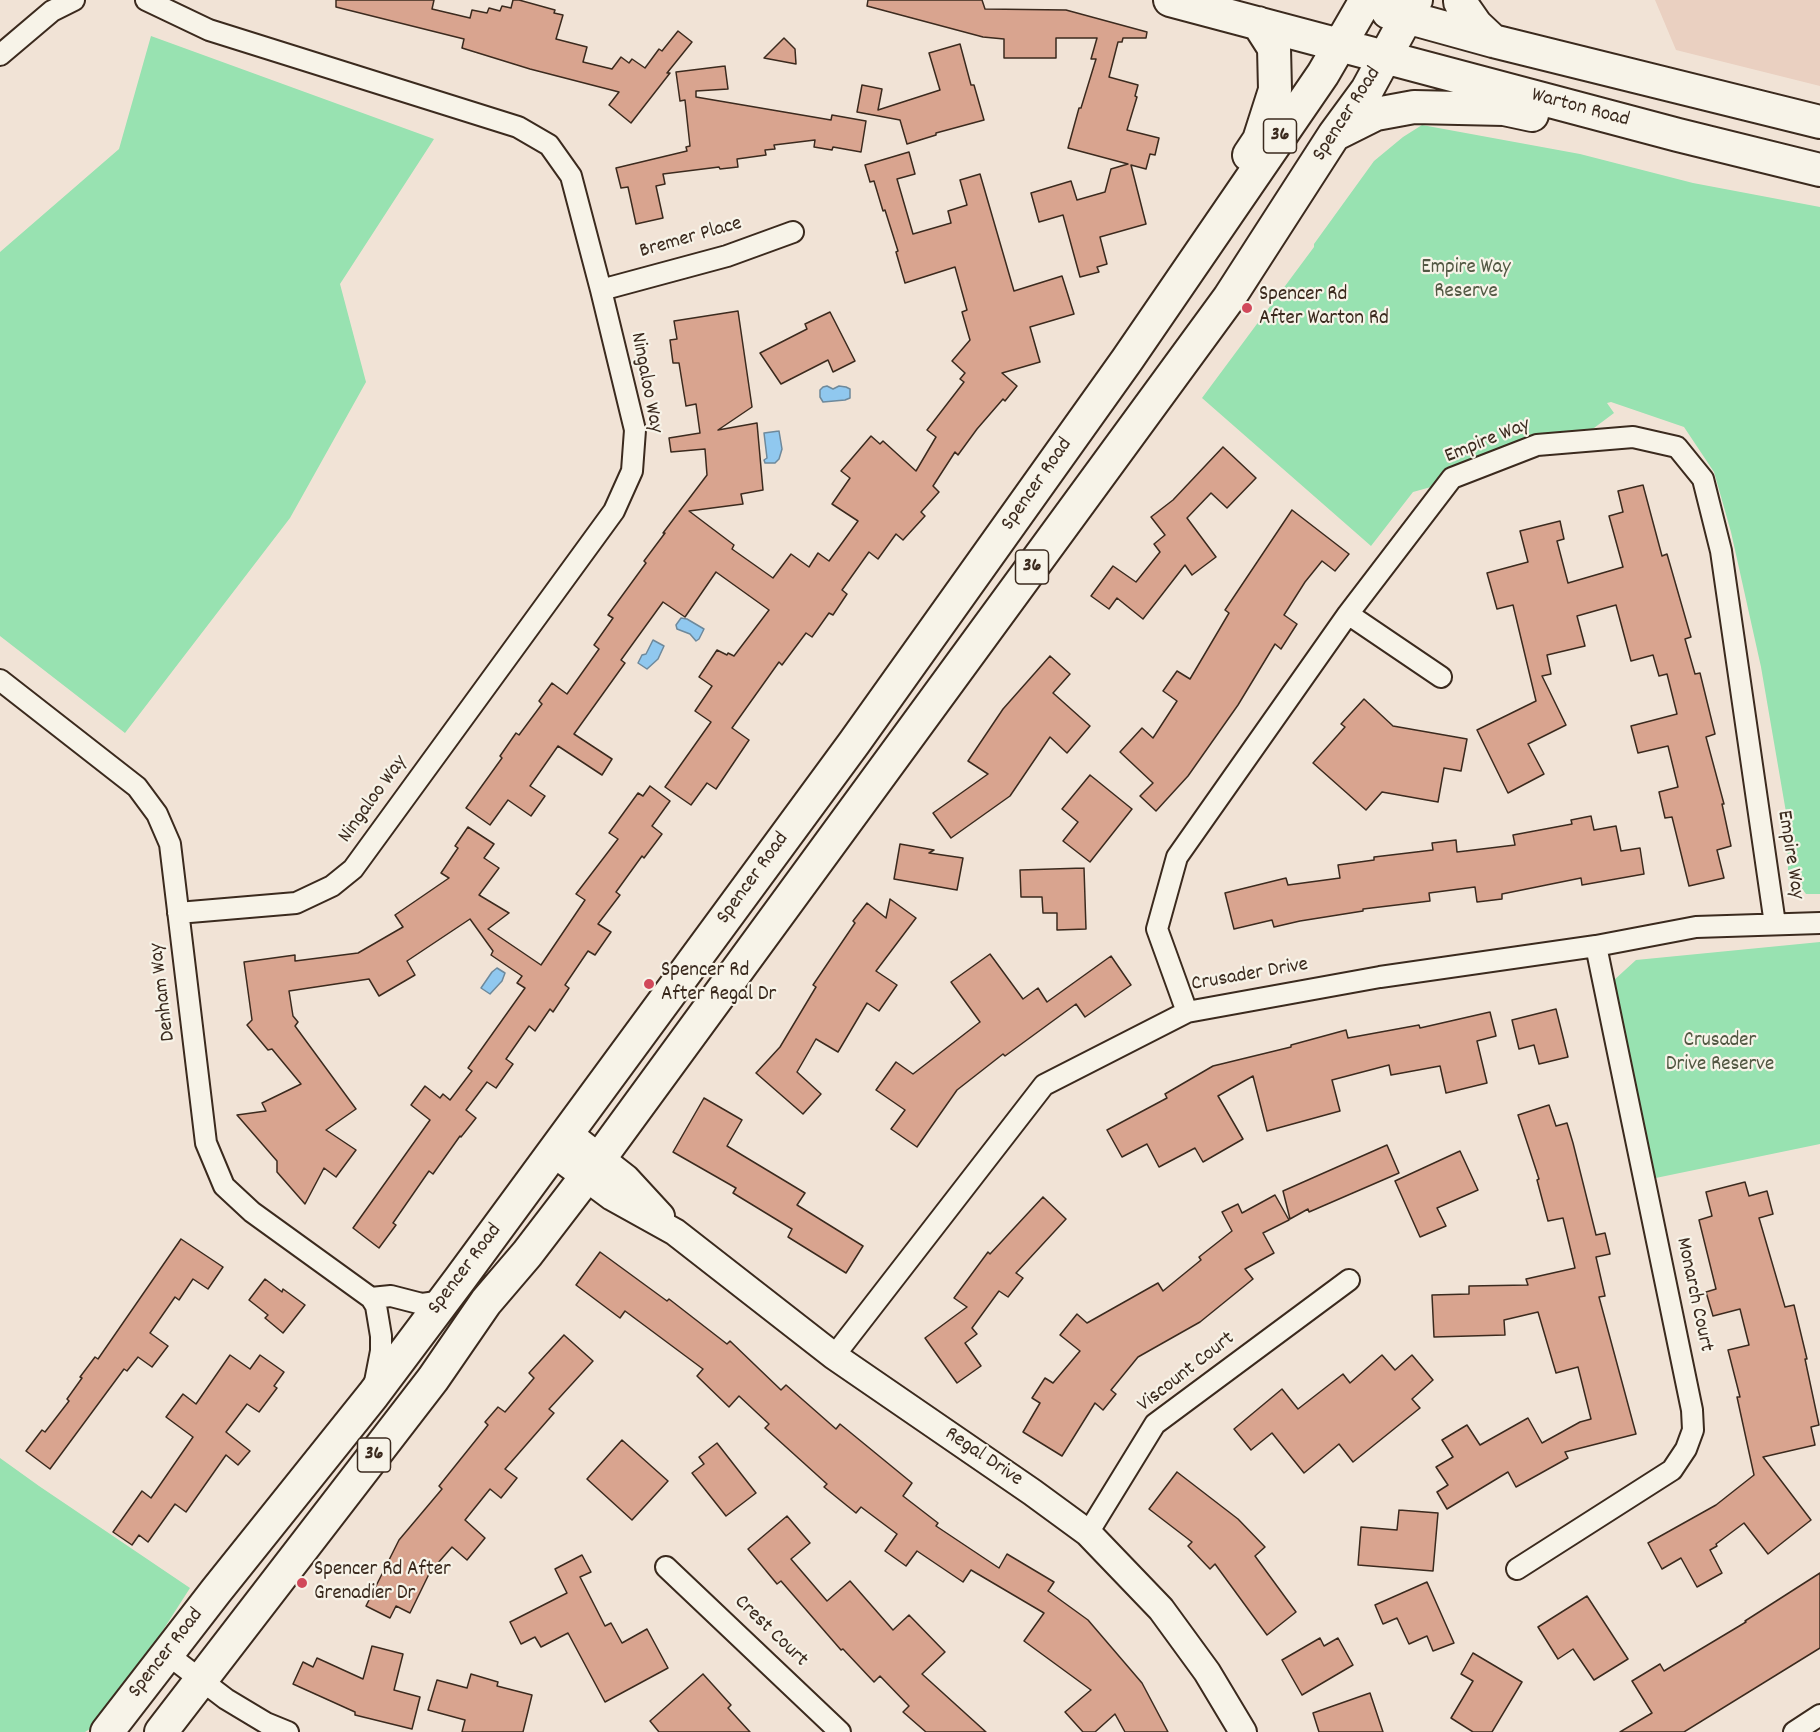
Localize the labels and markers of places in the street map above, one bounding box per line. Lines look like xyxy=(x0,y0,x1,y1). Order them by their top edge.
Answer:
place label: Spencer Rd After Warton Rd xyxy=(1259,283,1389,333)
marker: Spencer Rd After Warton Rd xyxy=(1240,301,1254,315)
place label: Spencer Rd After Regal Dr xyxy=(661,959,776,1009)
marker: Spencer Rd After Regal Dr xyxy=(642,977,656,991)
place label: Spencer Rd After Grenadier Dr xyxy=(314,1558,451,1608)
marker: Spencer Rd After Grenadier Dr xyxy=(295,1576,309,1590)

